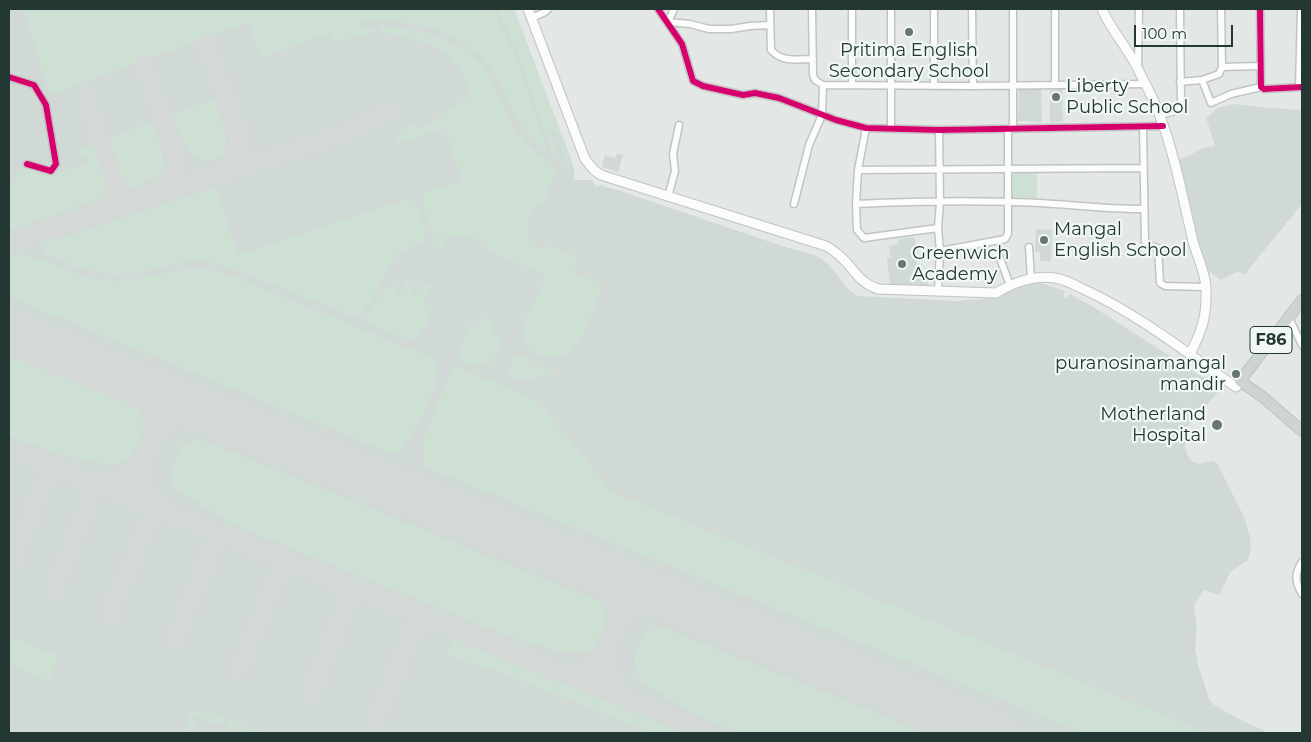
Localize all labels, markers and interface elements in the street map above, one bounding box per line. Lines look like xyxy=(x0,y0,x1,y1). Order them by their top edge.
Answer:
scale bar xyxy=(1136,15,1235,47)
text: 100 m xyxy=(1142,24,1187,43)
marker: Pritima English Secondary School xyxy=(903,26,915,38)
place label: Pritima English Secondary School xyxy=(829,40,989,82)
place label: Liberty Public School xyxy=(1066,76,1188,118)
marker: Liberty Public School xyxy=(1050,91,1062,103)
place label: Mangal English School xyxy=(1054,219,1187,262)
marker: Mangal English School xyxy=(1038,234,1050,246)
place label: Greenwich Academy xyxy=(912,243,1009,286)
marker: Greenwich Academy xyxy=(896,258,908,270)
road number: F86 xyxy=(1250,326,1292,354)
place label: puranosinamangal mandir xyxy=(1055,353,1226,396)
marker: puranosinamangal mandir xyxy=(1230,368,1242,380)
place label: Motherland Hospital xyxy=(1100,404,1206,446)
marker: Motherland Hospital xyxy=(1210,418,1224,432)

